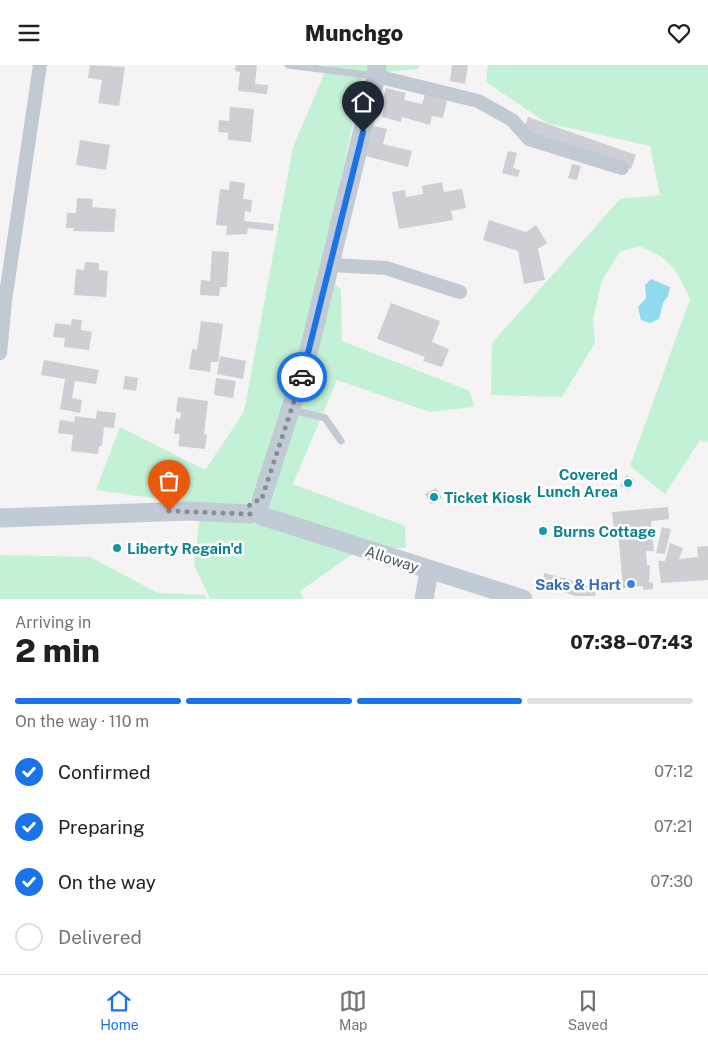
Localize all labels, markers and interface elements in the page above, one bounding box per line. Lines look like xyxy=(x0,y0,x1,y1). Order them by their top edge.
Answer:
icon: menu xyxy=(15,19,43,47)
icon: heart xyxy=(665,19,693,47)
text: Munchgo xyxy=(305,20,403,46)
pin xyxy=(342,81,384,132)
icon: home xyxy=(349,88,377,116)
courier xyxy=(277,352,327,402)
icon: car xyxy=(288,363,316,391)
pin xyxy=(148,460,190,511)
place label: Covered Lunch Area xyxy=(537,466,618,500)
icon: bag xyxy=(155,467,183,495)
marker: Covered Lunch Area xyxy=(622,477,634,489)
place label: Ticket Kiosk xyxy=(444,489,532,506)
marker: Ticket Kiosk xyxy=(428,491,440,503)
place label: Burns Cottage xyxy=(553,523,656,540)
marker: Burns Cottage xyxy=(537,525,549,537)
place label: Liberty Regain'd xyxy=(127,540,242,557)
marker: Liberty Regain'd xyxy=(111,542,123,554)
street label: Alloway xyxy=(363,542,421,576)
place label: Saks & Hart xyxy=(535,576,621,593)
marker: Saks & Hart xyxy=(625,578,637,590)
text: Arriving in xyxy=(15,613,91,632)
text: 07:38–07:43 xyxy=(570,631,693,653)
text: 2 min xyxy=(15,632,100,669)
text: On the way · 110 m xyxy=(15,712,149,731)
icon: check xyxy=(15,758,43,786)
text: Confirmed xyxy=(58,761,151,783)
text: 07:12 xyxy=(654,762,693,781)
icon: check xyxy=(15,813,43,841)
text: Preparing xyxy=(58,816,145,838)
text: 07:21 xyxy=(654,817,693,836)
icon: check xyxy=(15,868,43,896)
text: On the way xyxy=(58,871,156,893)
text: 07:30 xyxy=(651,872,693,891)
text: Delivered xyxy=(58,926,142,948)
tab: Home xyxy=(100,987,139,1033)
tab: Map xyxy=(339,987,367,1033)
tab: Saved xyxy=(568,987,608,1033)

